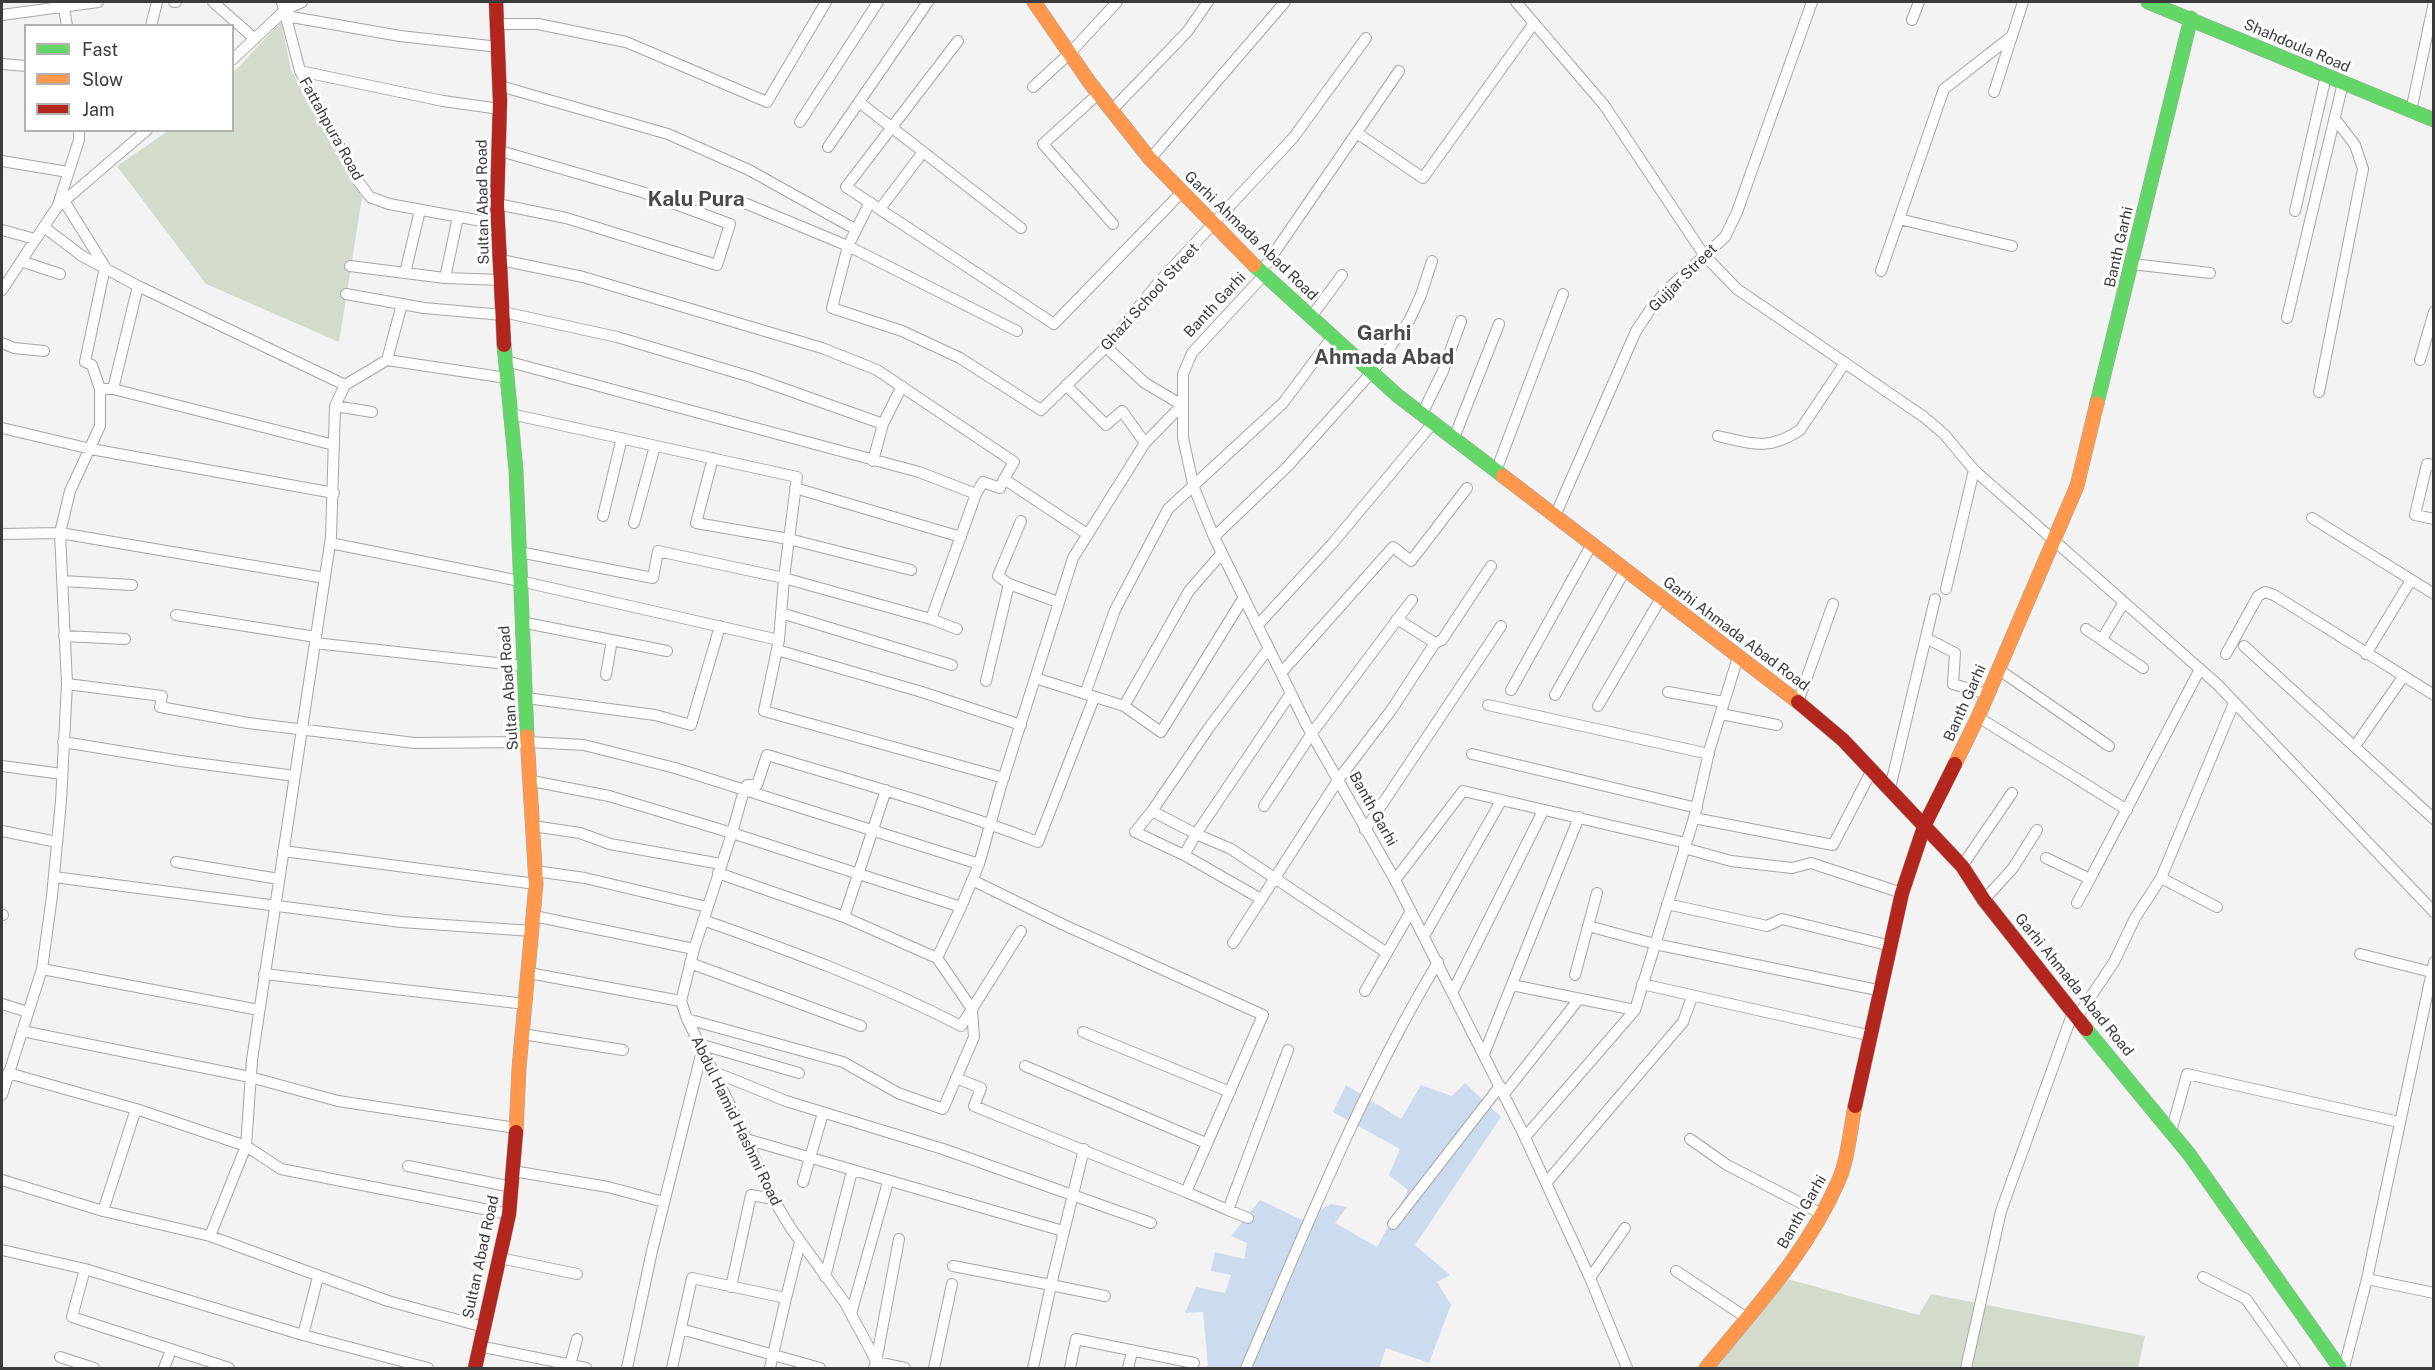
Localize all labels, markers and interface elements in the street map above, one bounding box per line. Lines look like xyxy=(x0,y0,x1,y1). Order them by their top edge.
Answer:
street label: Shahdoula Road xyxy=(2241,15,2353,77)
legend xyxy=(24,24,234,132)
text: Fast xyxy=(82,39,118,60)
text: Slow xyxy=(82,69,123,90)
street label: Fattahpura Road xyxy=(295,74,367,184)
text: Jam xyxy=(82,99,115,120)
street label: Sultan Abad Road xyxy=(473,139,493,265)
street label: Garhi Ahmada Abad Road xyxy=(1181,168,1321,304)
district label: Kalu Pura xyxy=(647,187,745,213)
street label: Banth Garhi xyxy=(2101,205,2137,289)
street label: Ghazi School Street xyxy=(1097,240,1203,354)
street label: Gujjar Street xyxy=(1645,240,1721,316)
street label: Banth Garhi xyxy=(1180,269,1250,341)
district label: Garhi Ahmada Abad xyxy=(1314,321,1454,371)
street label: Garhi Ahmada Abad Road xyxy=(1659,573,1813,695)
street label: Sultan Abad Road xyxy=(496,625,522,751)
street label: Banth Garhi xyxy=(1940,662,1990,744)
street label: Banth Garhi xyxy=(1345,769,1401,849)
street label: Garhi Ahmada Abad Road xyxy=(2011,910,2137,1060)
street label: Abdul Hamid Hashmi Road xyxy=(687,1033,785,1209)
street label: Banth Garhi xyxy=(1774,1172,1830,1252)
street label: Sultan Abad Road xyxy=(459,1194,503,1320)

